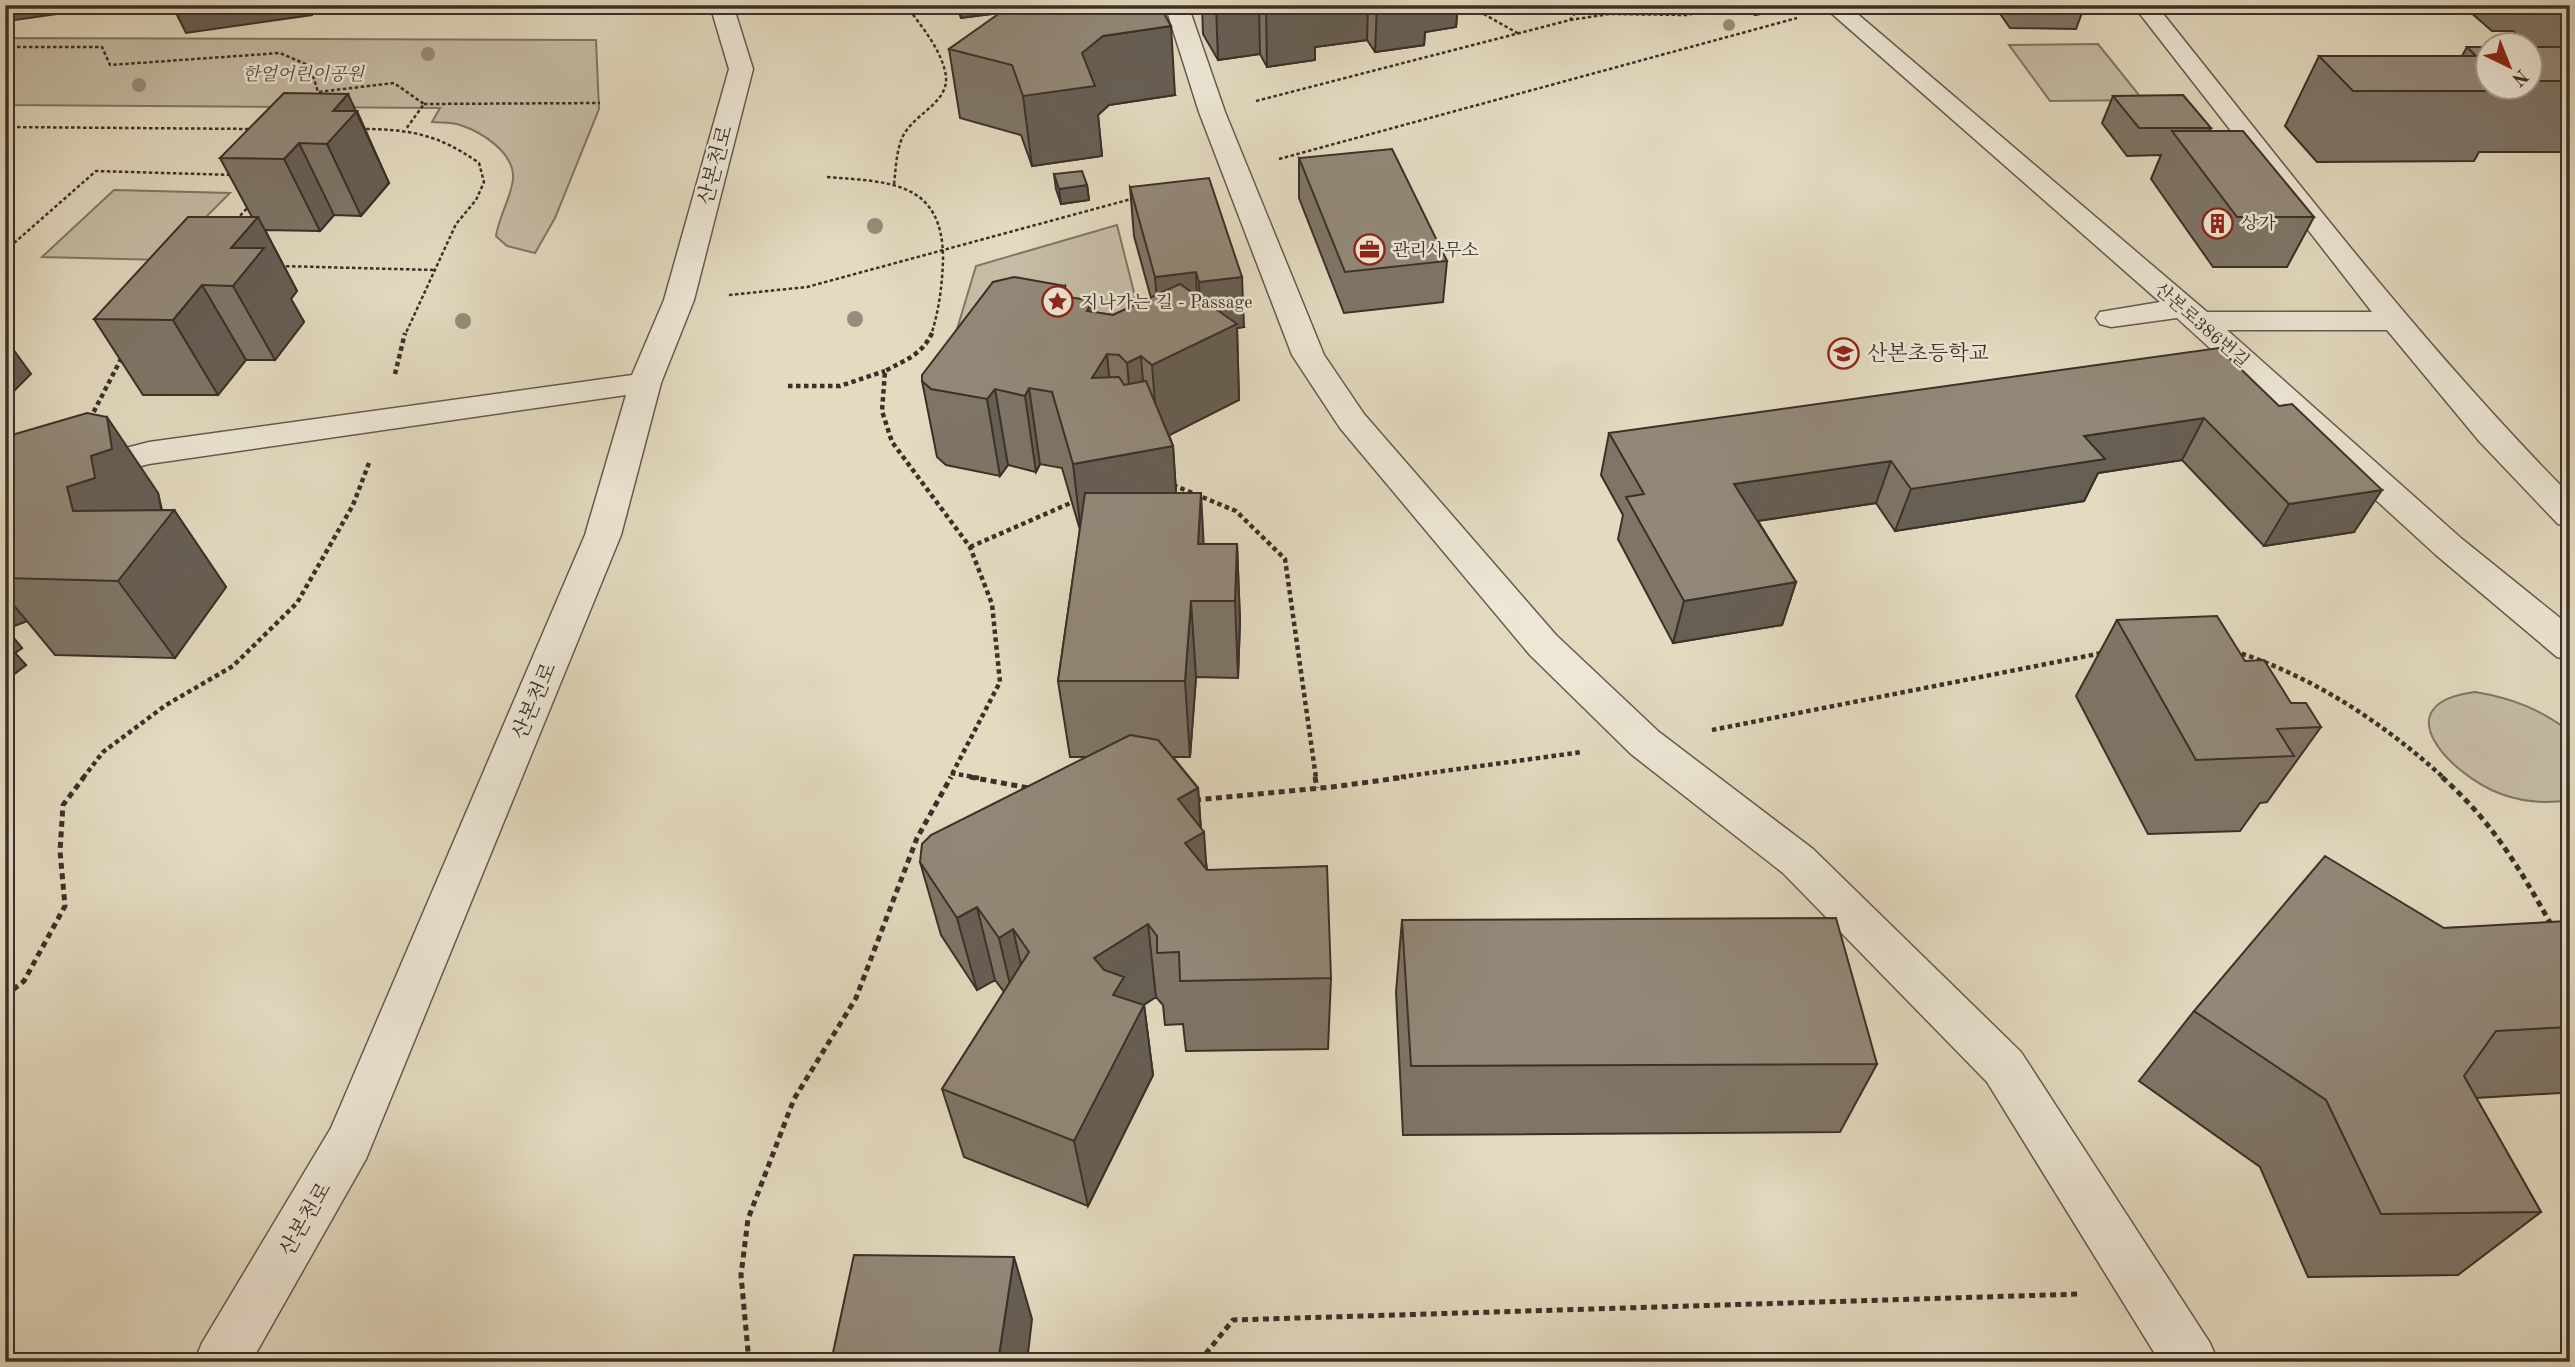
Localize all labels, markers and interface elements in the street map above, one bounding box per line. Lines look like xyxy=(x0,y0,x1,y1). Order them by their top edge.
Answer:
north arrow xyxy=(2474,32,2544,102)
park label: 한얼어린이공원 xyxy=(242,64,365,84)
text: N xyxy=(2507,65,2531,89)
street label: 산본천로 xyxy=(693,123,737,207)
building icon: 상가 xyxy=(2201,206,2235,240)
place label: 상가 xyxy=(2241,214,2276,233)
office icon: 관리사무소 xyxy=(1352,233,1386,267)
place label: 관리사무소 xyxy=(1392,241,1479,260)
street label: 산본로386번길 xyxy=(2151,279,2253,371)
place icon: 지나가는 길 - Passage xyxy=(1041,285,1075,319)
place label: 지나가는 길 - Passage xyxy=(1081,293,1253,312)
school or university icon: 산본초등학교 xyxy=(1827,336,1861,370)
place label: 산본초등학교 xyxy=(1867,341,1989,365)
street label: 산본천로 xyxy=(507,659,561,743)
street label: 산본천로 xyxy=(274,1178,336,1260)

